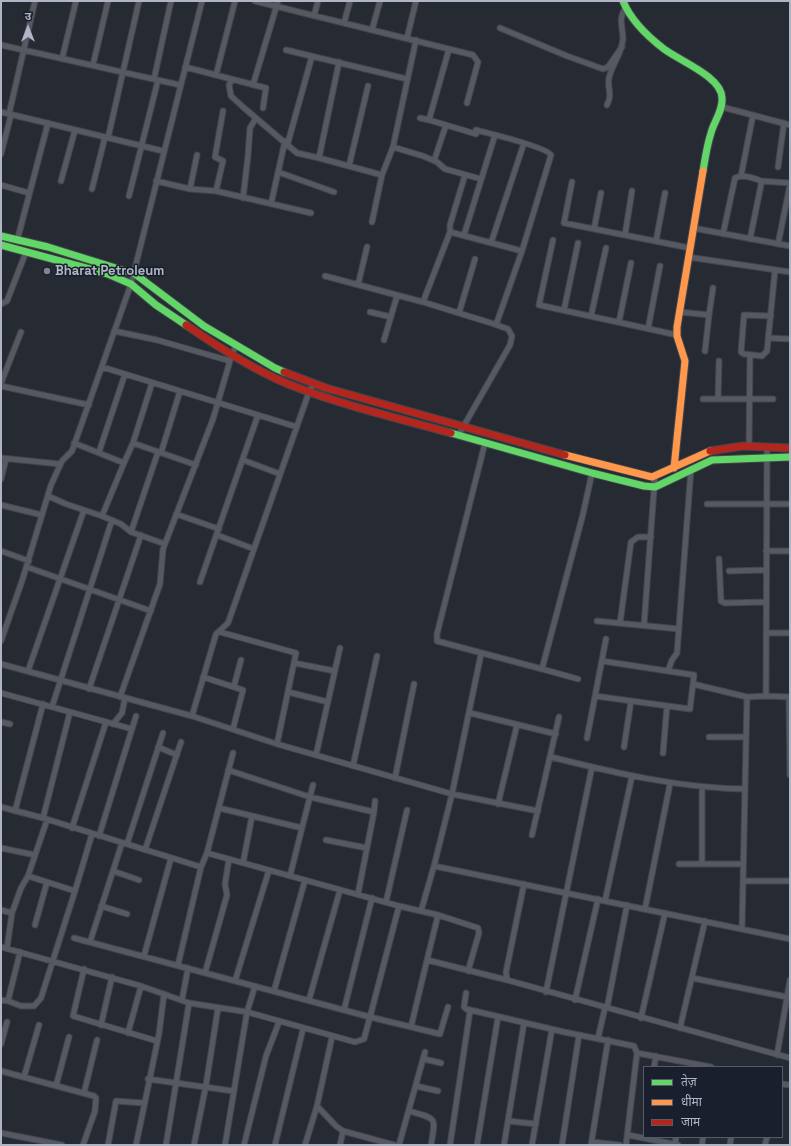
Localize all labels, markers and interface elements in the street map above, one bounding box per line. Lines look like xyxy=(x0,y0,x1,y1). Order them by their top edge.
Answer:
north arrow xyxy=(8,8,48,48)
text: उ xyxy=(25,9,31,23)
place label: Bharat Petroleum xyxy=(55,263,164,279)
marker: Bharat Petroleum xyxy=(42,266,52,276)
legend xyxy=(643,1066,783,1138)
text: तेज़ xyxy=(681,1074,697,1090)
text: धीमा xyxy=(681,1094,702,1110)
text: जाम xyxy=(681,1114,700,1130)

